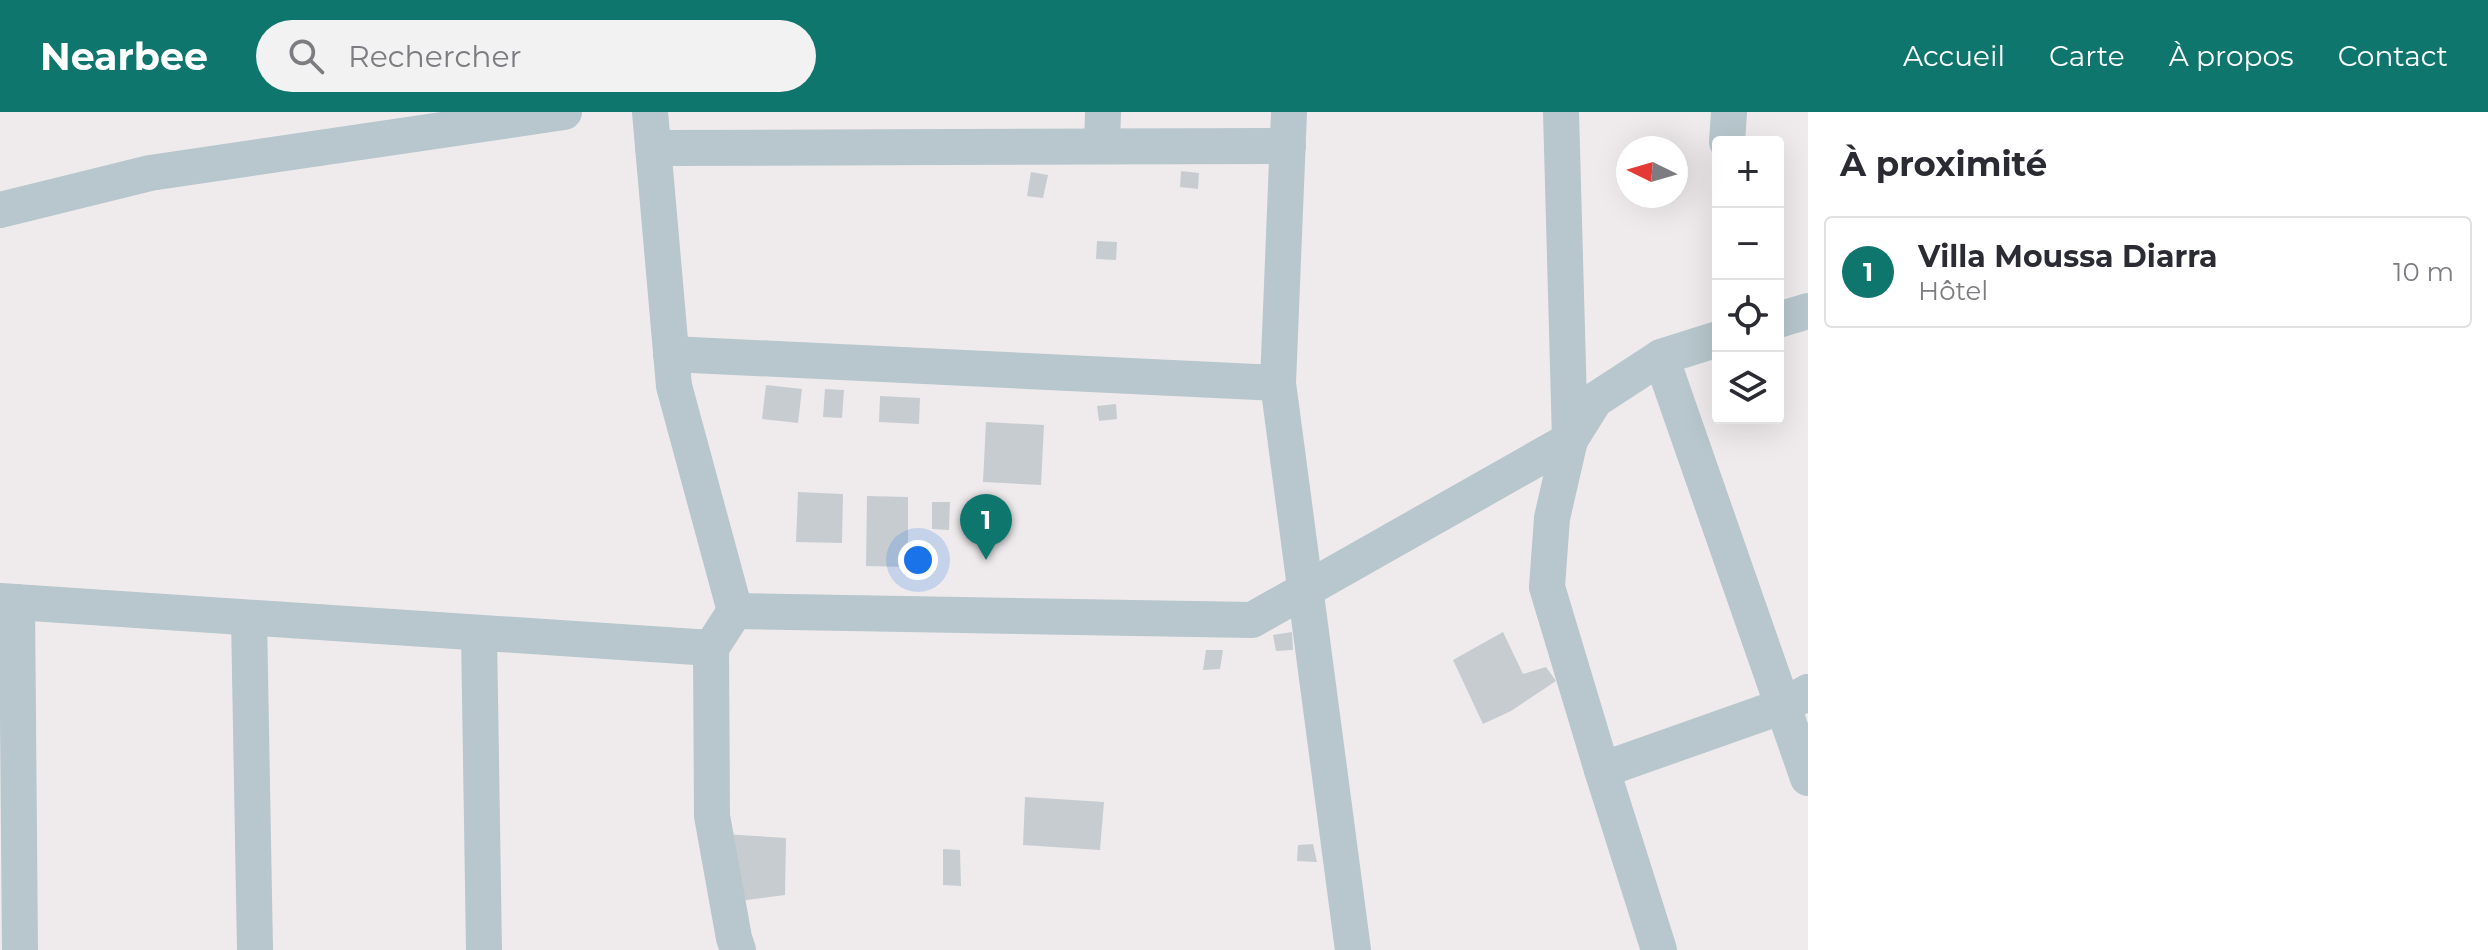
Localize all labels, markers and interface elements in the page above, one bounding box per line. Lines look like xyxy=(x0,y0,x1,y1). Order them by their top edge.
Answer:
search box xyxy=(256,20,816,92)
text: Nearbee xyxy=(40,33,208,80)
icon: search xyxy=(284,34,328,78)
text: Rechercher xyxy=(348,38,522,75)
text: Accueil xyxy=(1903,39,2005,73)
text: Carte xyxy=(2049,39,2125,73)
text: À propos xyxy=(2169,39,2294,73)
text: Contact xyxy=(2338,39,2448,73)
north arrow xyxy=(1616,136,1688,208)
map controls xyxy=(1712,136,1784,424)
button: + xyxy=(1712,136,1784,208)
text: À proximité xyxy=(1840,143,2047,185)
button: − xyxy=(1712,208,1784,280)
text: Villa Moussa Diarra xyxy=(1918,238,2218,275)
text: 1 xyxy=(1863,256,1873,288)
text: 10 m xyxy=(2393,256,2454,288)
text: Hôtel xyxy=(1918,275,1988,307)
button: locate xyxy=(1712,280,1784,352)
button: layers xyxy=(1712,352,1784,424)
pin: 1 xyxy=(960,494,1012,560)
your location xyxy=(898,540,938,580)

